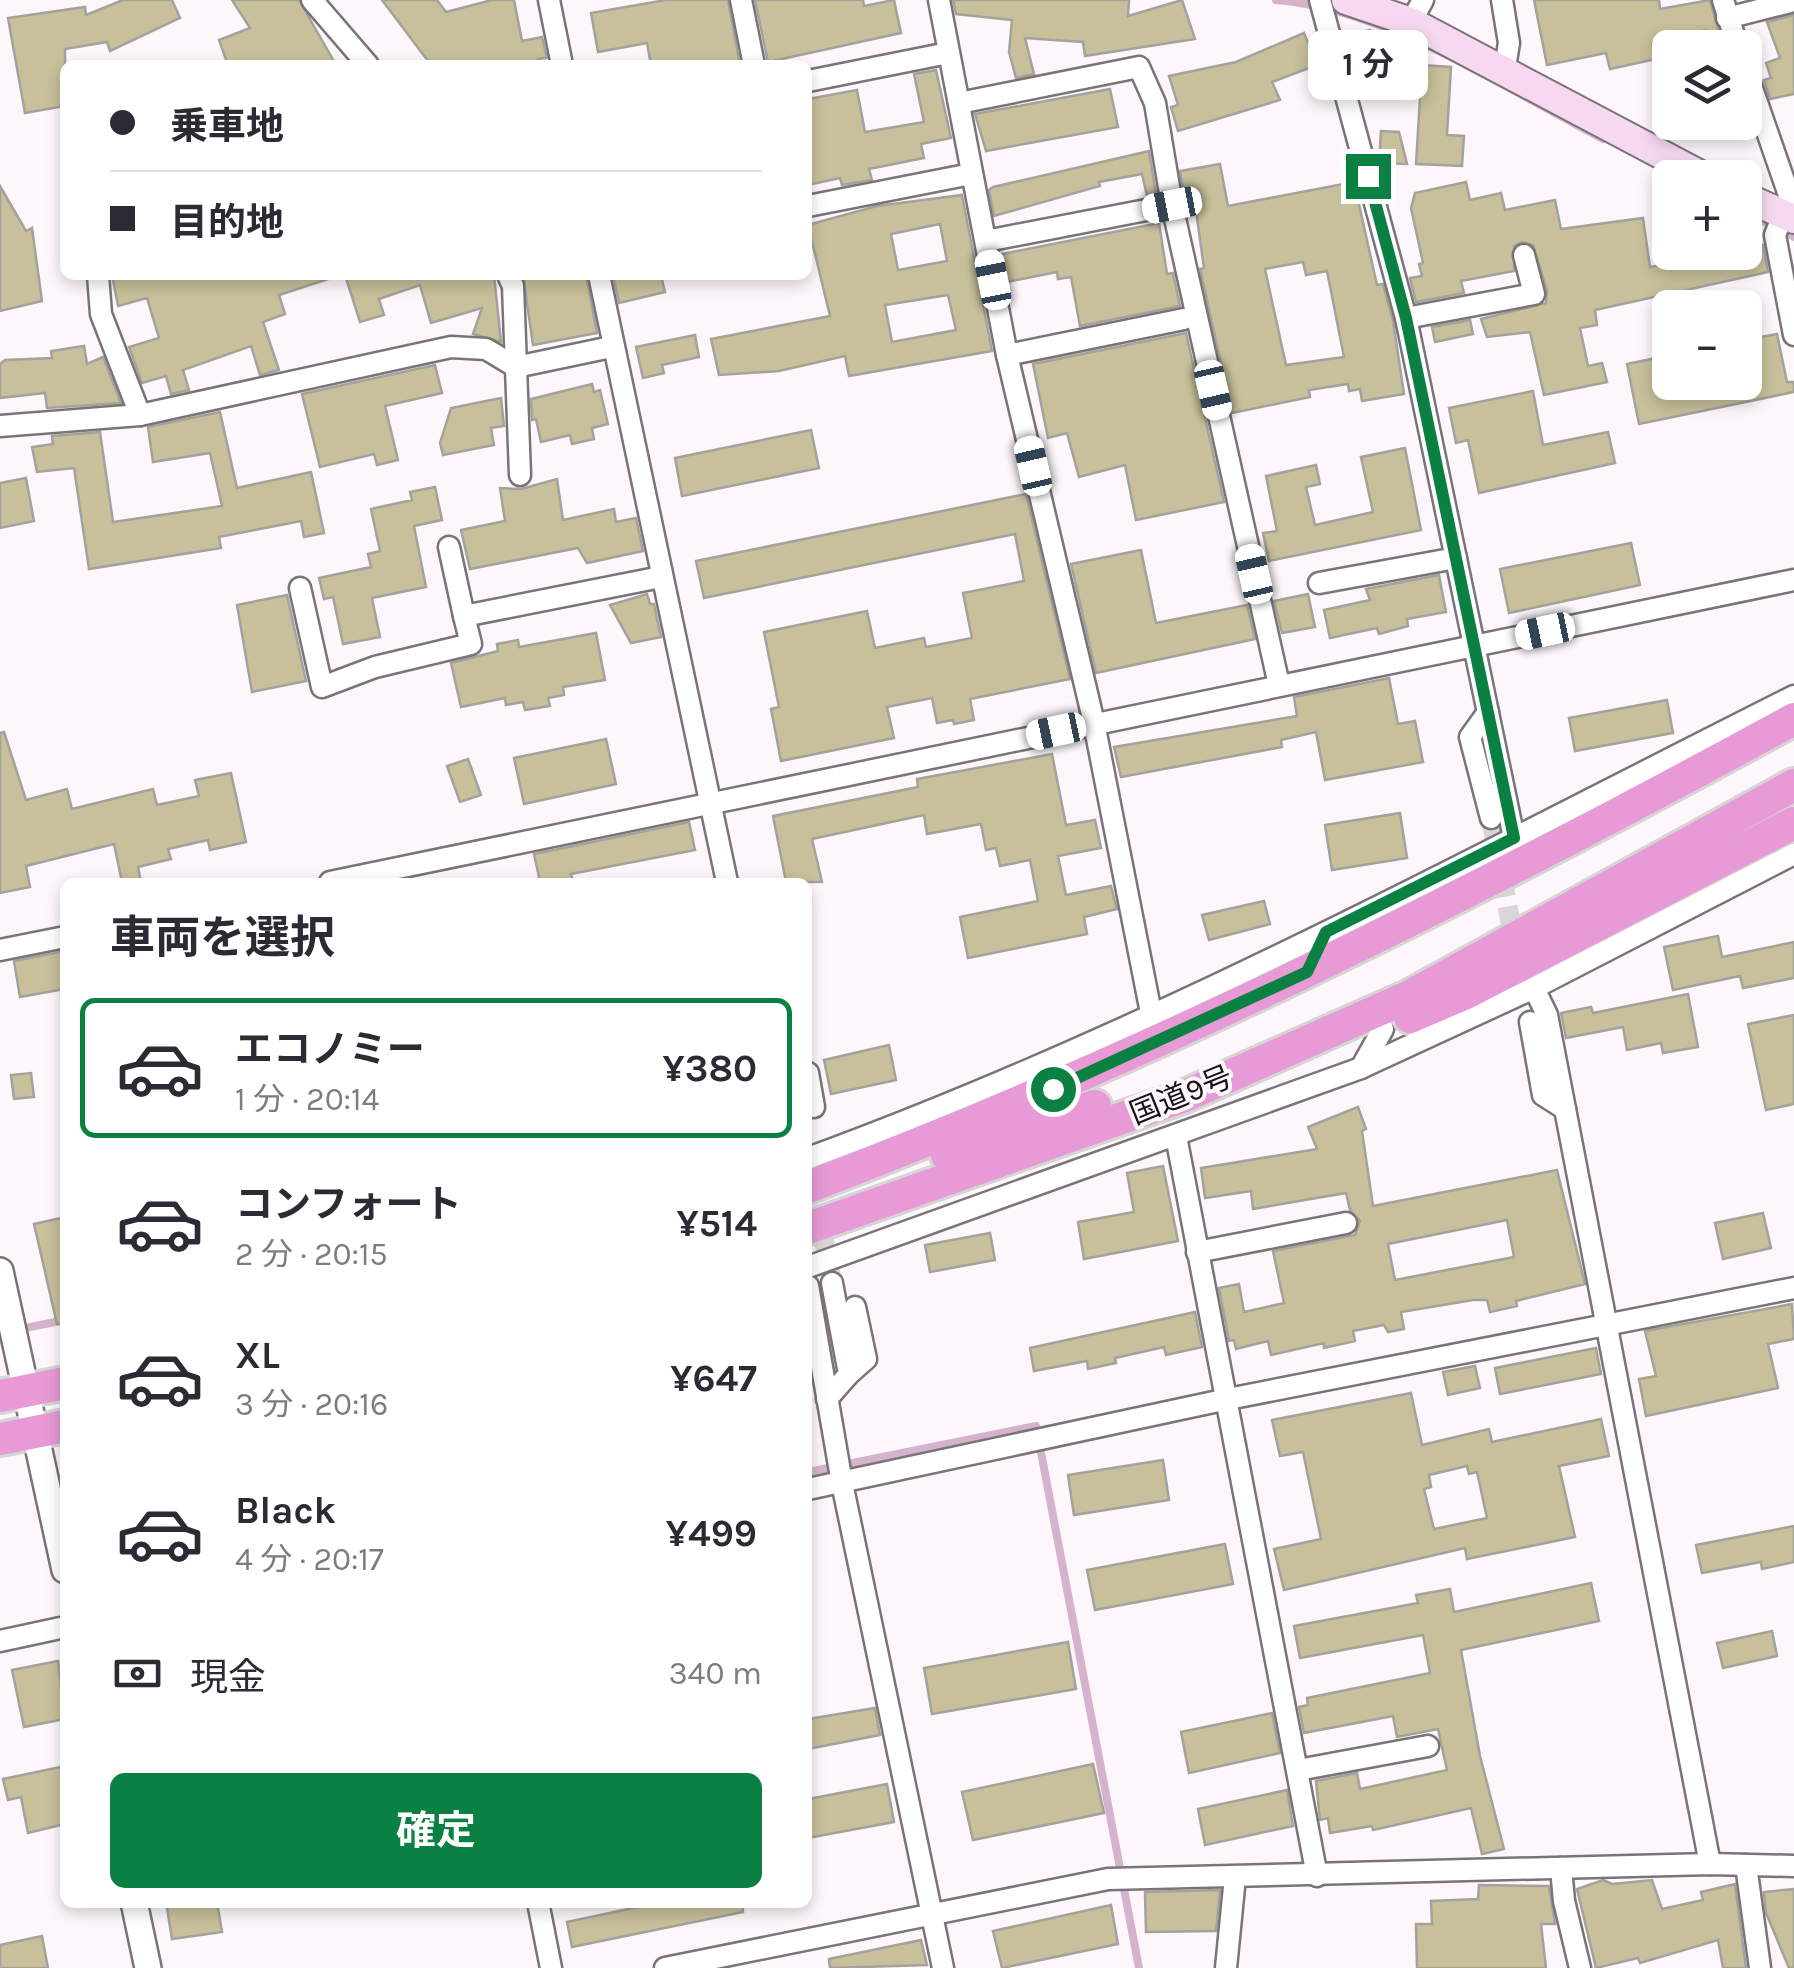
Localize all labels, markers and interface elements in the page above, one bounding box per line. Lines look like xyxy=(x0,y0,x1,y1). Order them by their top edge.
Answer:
map controls xyxy=(1652,30,1762,400)
button: layers xyxy=(1652,30,1762,140)
callout: 1 分 xyxy=(1308,31,1428,101)
text: 1 分 xyxy=(1342,46,1394,83)
text: 乗車地 xyxy=(170,104,284,149)
route end xyxy=(1346,154,1391,199)
button: + xyxy=(1652,160,1762,270)
car xyxy=(1140,185,1204,225)
text: 目的地 xyxy=(170,200,284,245)
car xyxy=(973,248,1013,312)
button: − xyxy=(1652,290,1762,400)
car xyxy=(1192,357,1234,423)
car xyxy=(1012,433,1054,499)
car xyxy=(1233,541,1275,607)
car xyxy=(1513,610,1577,652)
car xyxy=(1024,710,1088,752)
text: 車両を選択 xyxy=(110,912,335,964)
icon: car xyxy=(115,1023,205,1113)
text: エコノミー xyxy=(235,1027,425,1072)
text: ¥380 xyxy=(662,1046,757,1091)
street label: 国道9号 xyxy=(1124,1058,1238,1132)
route start xyxy=(1031,1067,1076,1112)
text: 1 分 · 20:14 xyxy=(235,1081,379,1118)
icon: car xyxy=(115,1178,205,1268)
text: コンフォート xyxy=(235,1182,462,1227)
text: ¥514 xyxy=(676,1201,757,1246)
text: 2 分 · 20:15 xyxy=(235,1236,388,1273)
icon: car xyxy=(115,1333,205,1423)
text: XL xyxy=(235,1333,280,1378)
text: ¥647 xyxy=(670,1356,757,1401)
text: 3 分 · 20:16 xyxy=(235,1386,388,1423)
icon: car xyxy=(115,1488,205,1578)
text: Black xyxy=(235,1488,336,1533)
text: ¥499 xyxy=(666,1511,757,1556)
text: 4 分 · 20:17 xyxy=(235,1541,384,1578)
icon: cash xyxy=(110,1646,165,1701)
text: 現金 xyxy=(190,1655,266,1700)
text: 340 m xyxy=(669,1655,762,1692)
button: 確定 xyxy=(110,1773,762,1888)

